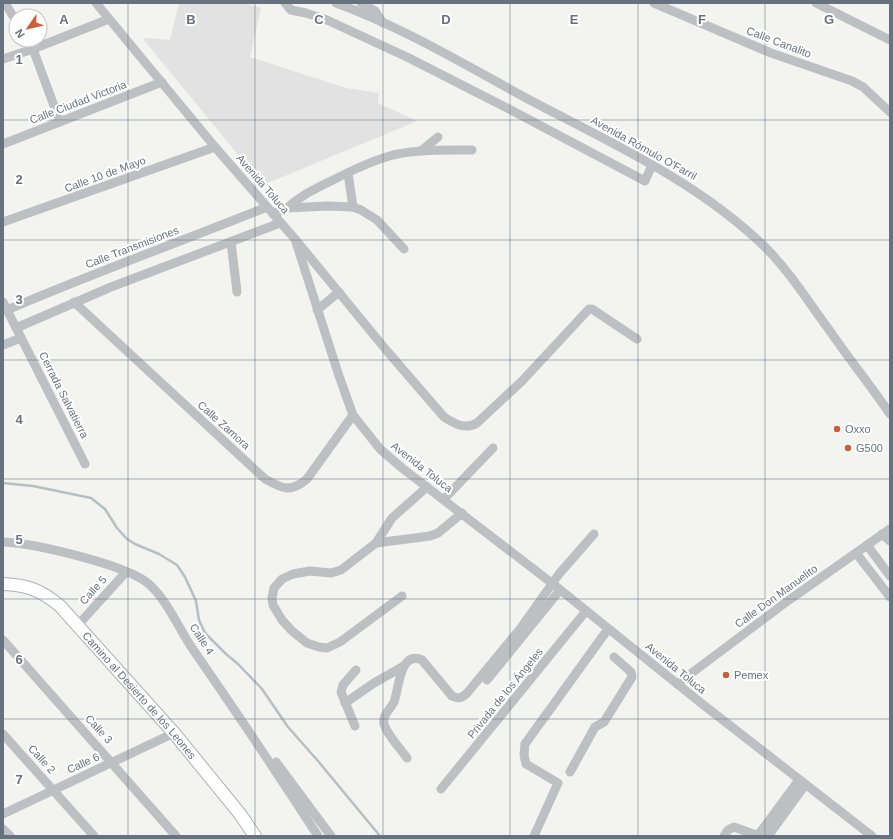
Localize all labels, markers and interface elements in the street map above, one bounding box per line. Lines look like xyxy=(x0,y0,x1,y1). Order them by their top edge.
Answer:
north arrow xyxy=(8,8,48,48)
text: A xyxy=(59,12,69,27)
text: B xyxy=(186,12,196,27)
text: C xyxy=(314,12,324,27)
text: D xyxy=(441,12,451,27)
text: E xyxy=(570,12,579,27)
text: F xyxy=(698,12,706,27)
text: G xyxy=(824,12,834,27)
street label: Calle Canalito xyxy=(745,24,813,60)
text: N xyxy=(12,27,27,40)
text: 1 xyxy=(15,52,23,67)
street label: Calle Ciudad Victoria xyxy=(28,78,129,126)
street label: Avenida Rómulo O'Farril xyxy=(589,114,699,182)
street label: Avenida Toluca xyxy=(234,152,292,217)
street label: Calle 10 de Mayo xyxy=(63,154,147,194)
text: 2 xyxy=(15,172,23,187)
street label: Calle Transmisiones xyxy=(84,223,181,270)
text: 3 xyxy=(15,292,23,307)
street label: Cerrada Salvatierra xyxy=(37,350,91,441)
street label: Calle Zamora xyxy=(195,398,253,452)
text: 4 xyxy=(15,412,23,427)
place label: Oxxo xyxy=(845,423,871,435)
marker: Oxxo xyxy=(832,424,842,434)
street label: Avenida Toluca xyxy=(389,439,456,495)
place label: G500 xyxy=(856,442,883,454)
marker: G500 xyxy=(843,443,853,453)
text: 5 xyxy=(15,532,23,547)
street label: Calle Don Manuelito xyxy=(732,562,820,630)
street label: Calle 5 xyxy=(77,573,109,607)
street label: Calle 4 xyxy=(188,621,216,657)
street label: Camino al Desierto de los Leones xyxy=(80,629,199,762)
street label: Avenida Toluca xyxy=(643,640,709,697)
street label: Privada de los Ángeles xyxy=(465,645,545,740)
text: 6 xyxy=(15,652,23,667)
place label: Pemex xyxy=(734,669,769,681)
marker: Pemex xyxy=(721,670,731,680)
street label: Calle 3 xyxy=(83,712,115,746)
street label: Calle 2 xyxy=(26,742,58,776)
street label: Calle 6 xyxy=(65,750,101,776)
text: 7 xyxy=(15,772,23,787)

